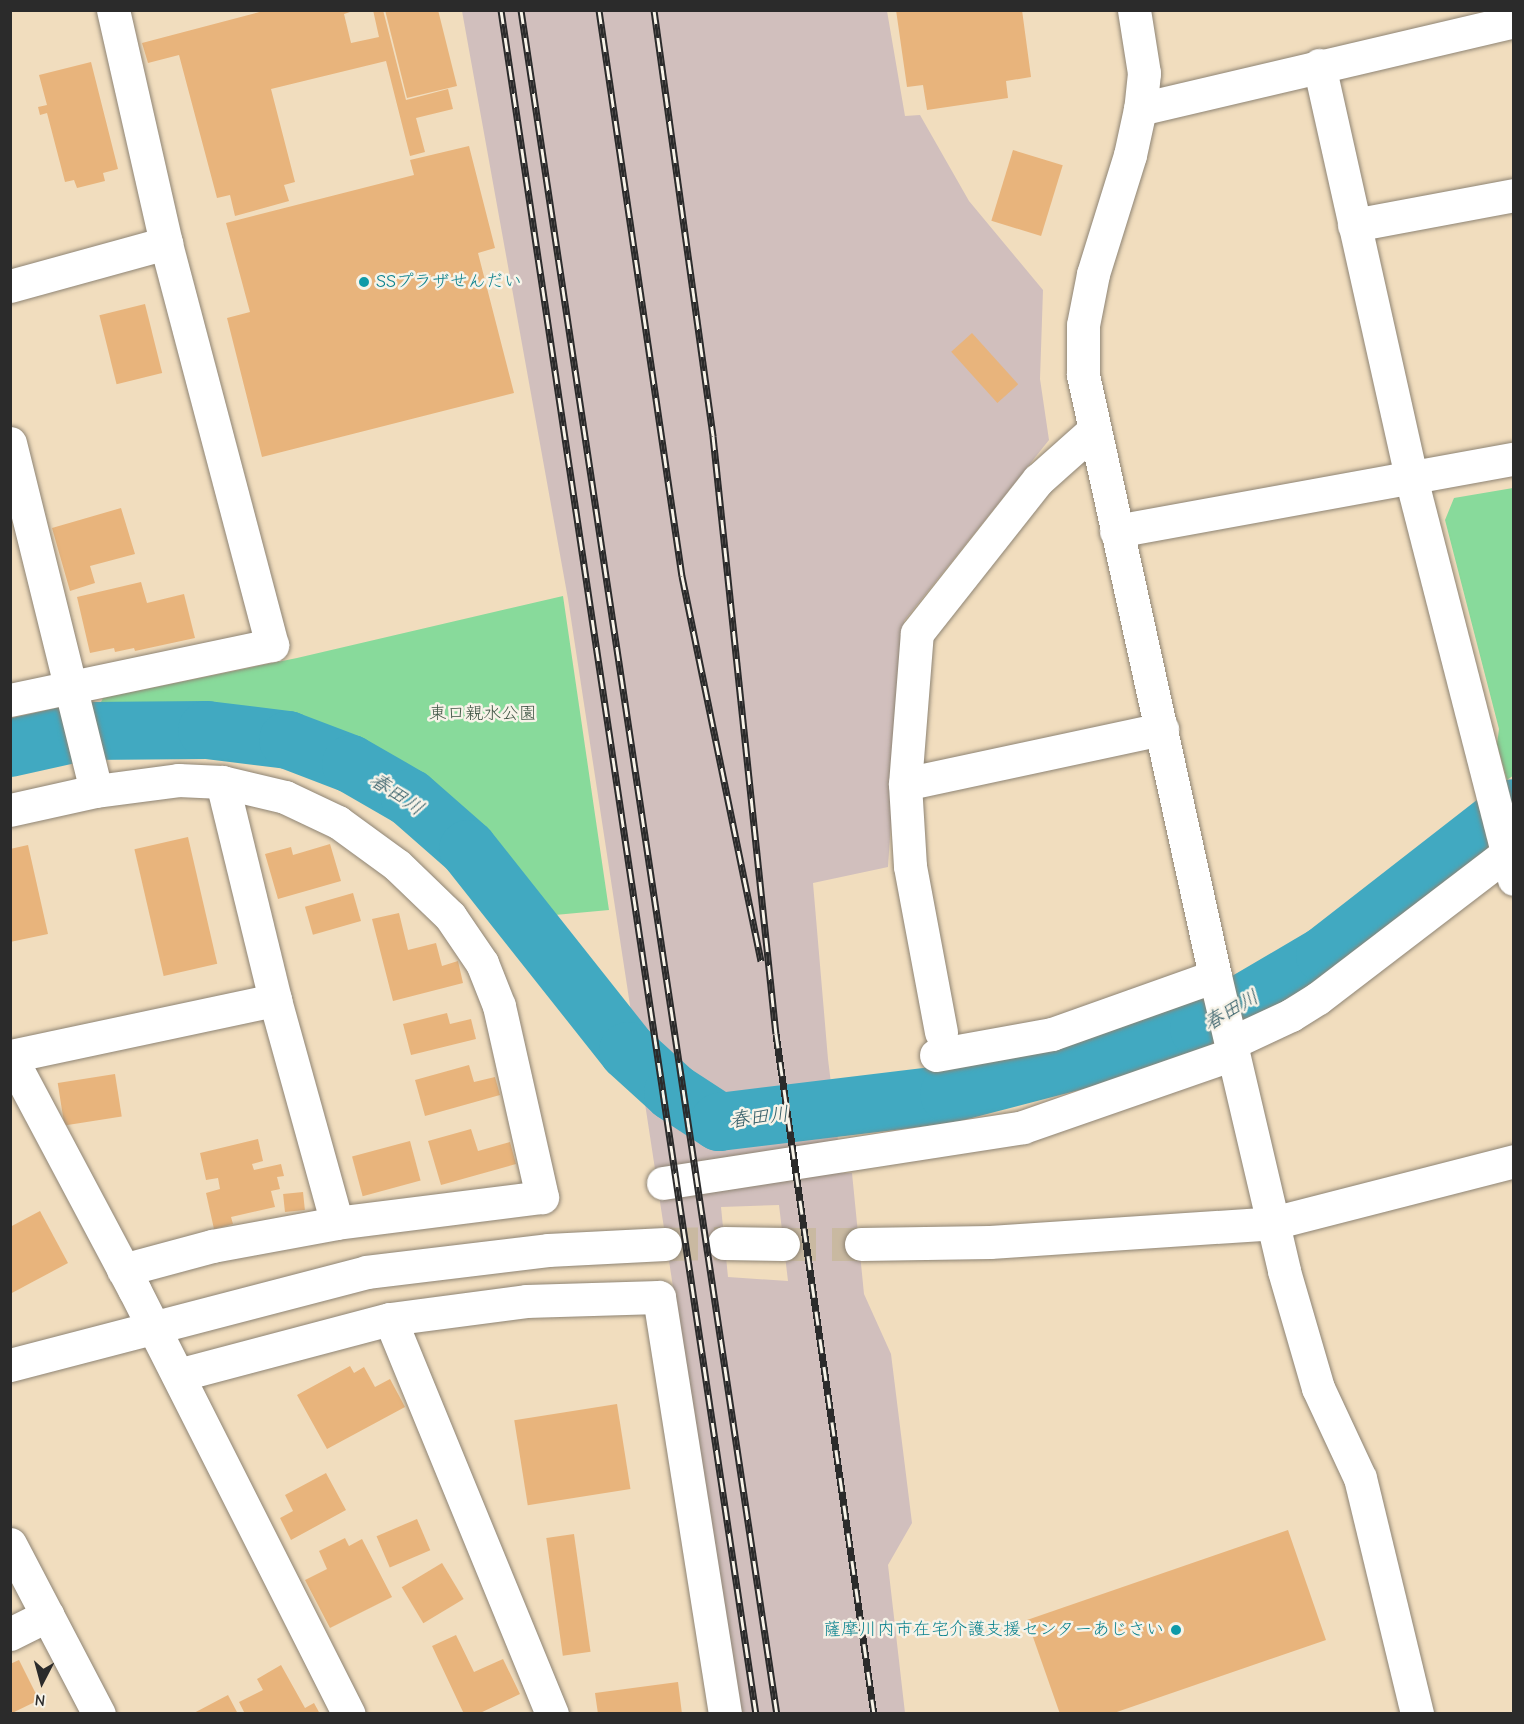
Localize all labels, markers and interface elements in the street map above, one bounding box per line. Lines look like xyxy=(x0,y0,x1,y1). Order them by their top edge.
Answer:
place label: SSプラザせんだい xyxy=(376,271,522,293)
marker: SSプラザせんだい xyxy=(357,275,371,289)
park label: 東口親水公園 xyxy=(429,703,537,725)
water label: 春田川 xyxy=(365,767,429,821)
water label: 春田川 xyxy=(1199,985,1263,1035)
water label: 春田川 xyxy=(728,1101,790,1133)
place label: 薩摩川内市在宅介護支援センターあじさい xyxy=(822,1619,1164,1641)
marker: 薩摩川内市在宅介護支援センターあじさい xyxy=(1169,1623,1183,1637)
north arrow xyxy=(12,1652,72,1712)
text: N xyxy=(34,1690,46,1709)

